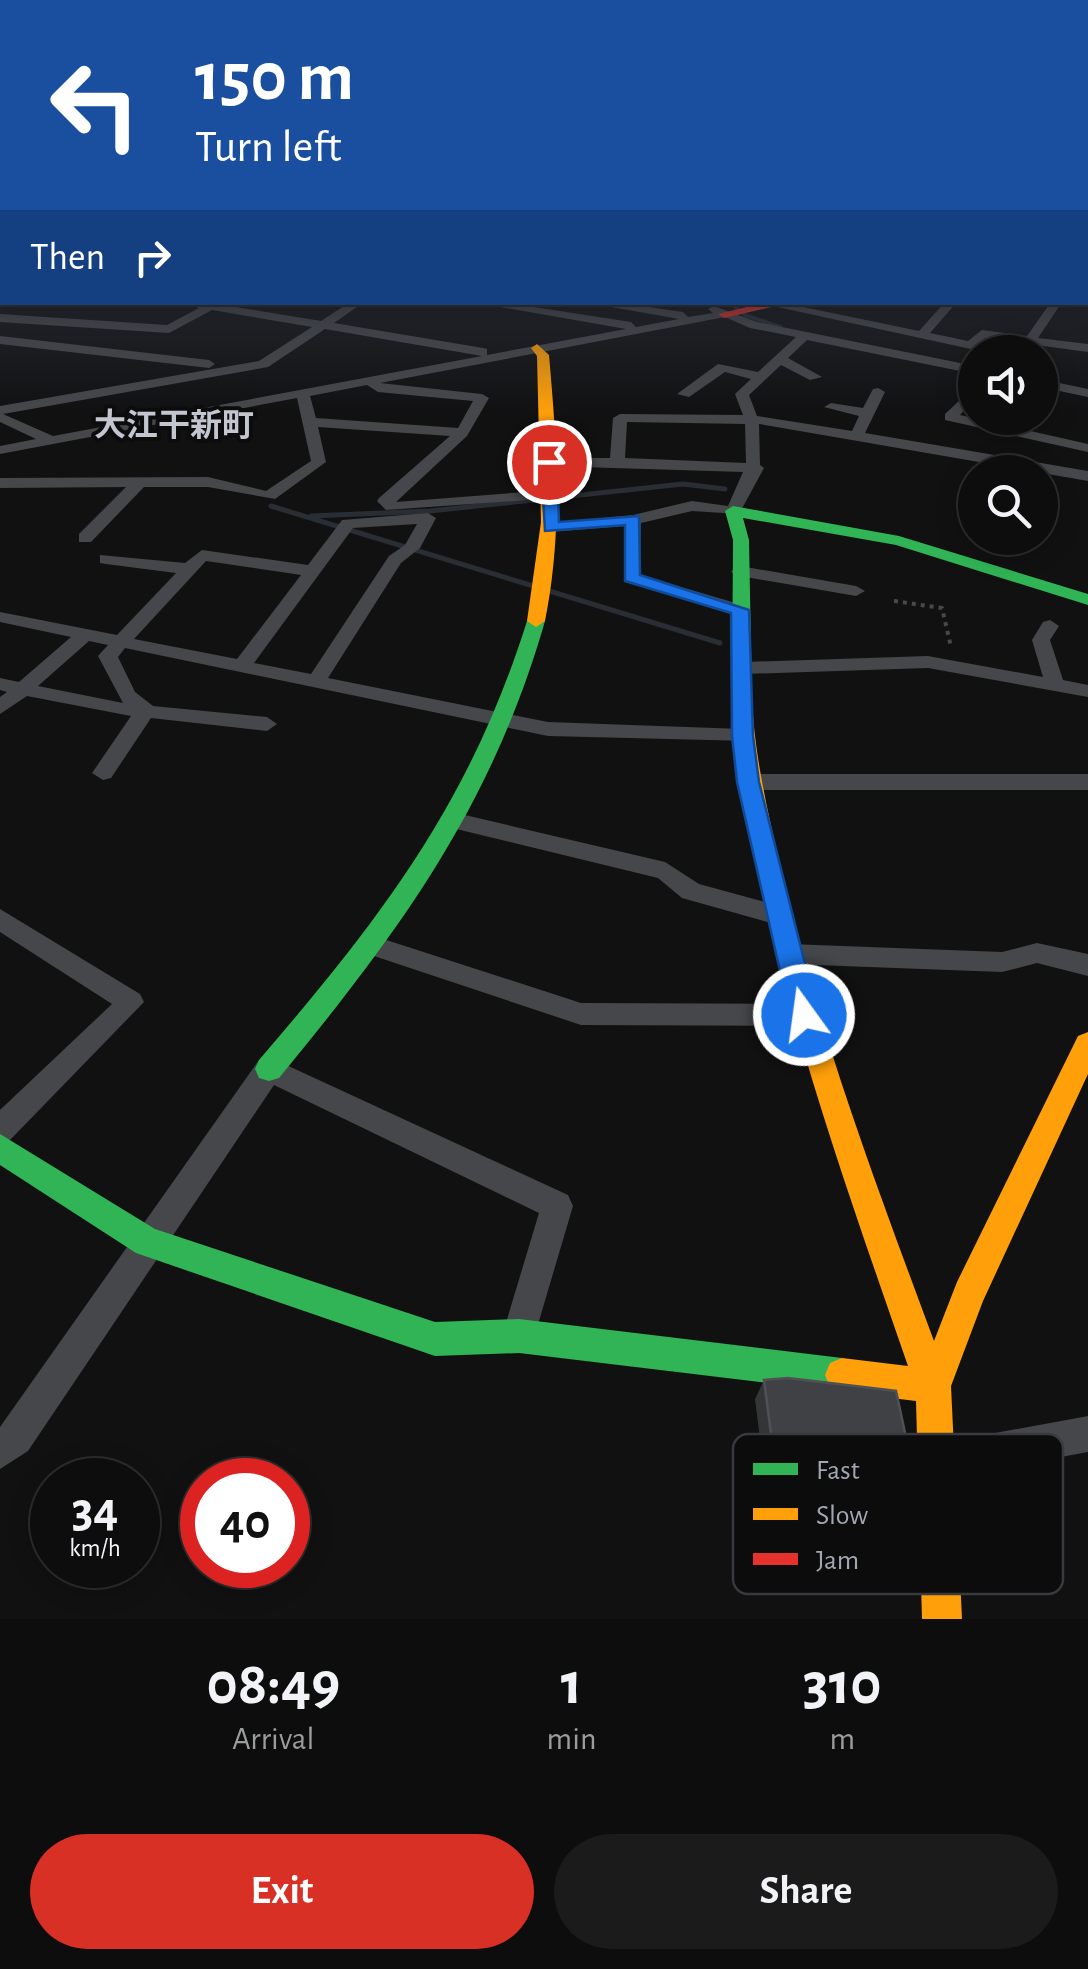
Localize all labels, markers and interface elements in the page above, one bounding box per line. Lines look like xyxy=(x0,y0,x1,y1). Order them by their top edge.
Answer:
icon: left xyxy=(30,40,160,170)
text: 150 m xyxy=(195,43,354,113)
text: Turn left xyxy=(195,125,342,170)
icon: right xyxy=(125,230,180,285)
text: Then xyxy=(30,239,105,277)
map controls xyxy=(958,335,1058,555)
button: sound xyxy=(958,335,1058,435)
district label: 大江干新町 xyxy=(94,408,254,442)
pin xyxy=(507,420,592,505)
icon: arrive xyxy=(522,435,577,490)
button: search xyxy=(958,455,1058,555)
position arrow xyxy=(752,963,856,1067)
legend xyxy=(733,1434,1063,1594)
text: Fast xyxy=(816,1457,860,1485)
speed limit sign: 40 xyxy=(180,1458,310,1588)
text: 34 xyxy=(72,1486,118,1536)
text: Slow xyxy=(816,1502,868,1530)
text: km/h xyxy=(69,1536,121,1561)
text: Jam xyxy=(816,1547,859,1575)
text: 08:49 xyxy=(206,1655,340,1715)
text: 1 xyxy=(561,1655,582,1715)
text: 310 xyxy=(803,1655,882,1715)
text: Arrival xyxy=(232,1723,314,1755)
text: min xyxy=(547,1723,596,1755)
text: m xyxy=(829,1723,855,1755)
button: Exit xyxy=(30,1834,534,1949)
button: Share xyxy=(554,1834,1058,1949)

